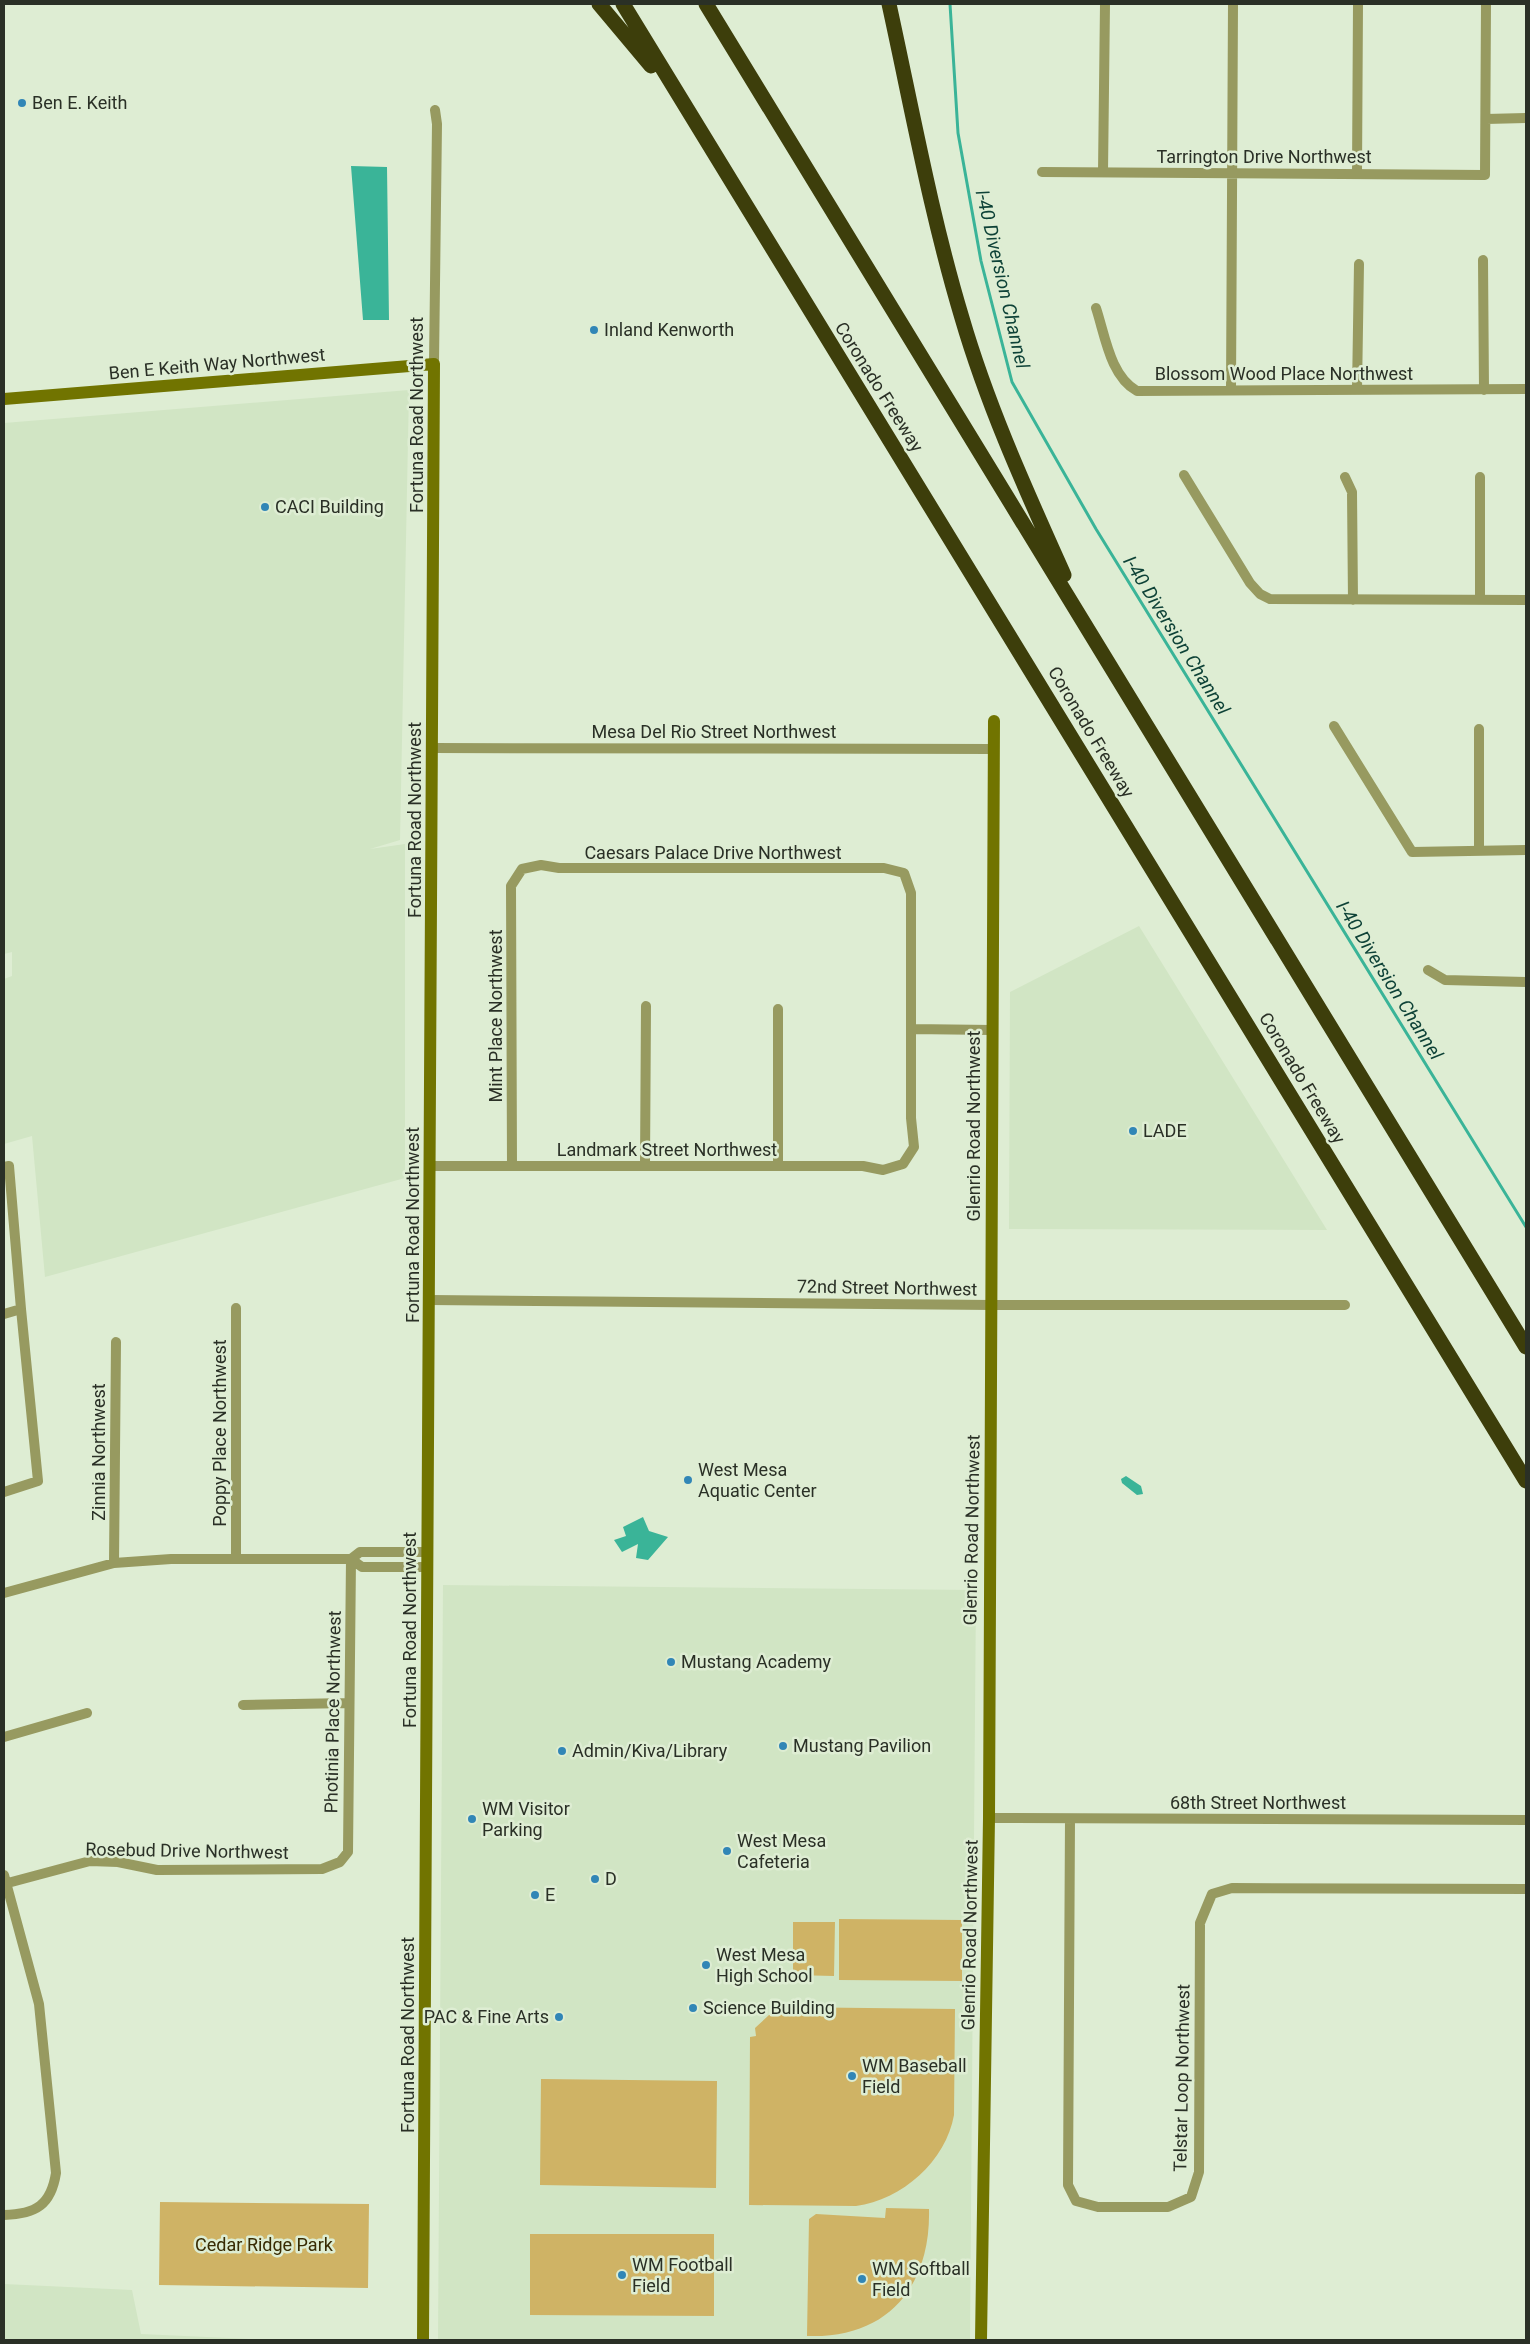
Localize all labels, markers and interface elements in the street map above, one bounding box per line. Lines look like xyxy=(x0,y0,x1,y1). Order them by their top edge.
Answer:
place label: Ben E. Keith xyxy=(32,92,127,113)
marker: Ben E. Keith xyxy=(16,97,28,109)
street label: Tarrington Drive Northwest xyxy=(1156,146,1372,167)
water label: I-40 Diversion Channel xyxy=(971,187,1034,371)
street label: Fortuna Road Northwest xyxy=(406,317,427,513)
street label: Coronado Freeway xyxy=(831,318,928,456)
place label: Inland Kenworth xyxy=(604,319,734,340)
marker: Inland Kenworth xyxy=(588,324,600,336)
street label: Ben E Keith Way Northwest xyxy=(108,344,326,383)
street label: Blossom Wood Place Northwest xyxy=(1155,363,1413,384)
place label: CACI Building xyxy=(275,496,384,517)
marker: CACI Building xyxy=(259,501,271,513)
water label: I-40 Diversion Channel xyxy=(1118,552,1235,719)
street label: Coronado Freeway xyxy=(1044,662,1139,802)
street label: Mesa Del Rio Street Northwest xyxy=(592,721,837,742)
street label: Fortuna Road Northwest xyxy=(404,722,425,918)
street label: Caesars Palace Drive Northwest xyxy=(584,842,842,863)
water label: I-40 Diversion Channel xyxy=(1331,897,1448,1064)
street label: Mint Place Northwest xyxy=(485,929,506,1103)
street label: Coronado Freeway xyxy=(1255,1008,1350,1148)
street label: Glenrio Road Northwest xyxy=(963,1030,984,1221)
place label: LADE xyxy=(1143,1120,1187,1141)
marker: LADE xyxy=(1127,1125,1139,1137)
street label: Fortuna Road Northwest xyxy=(402,1127,423,1323)
street label: Landmark Street Northwest xyxy=(557,1139,777,1160)
street label: 72nd Street Northwest xyxy=(797,1275,978,1300)
street label: Poppy Place Northwest xyxy=(209,1339,230,1527)
street label: Zinnia Northwest xyxy=(88,1383,109,1521)
street label: Glenrio Road Northwest xyxy=(959,1434,984,1626)
place label: West Mesa Aquatic Center xyxy=(698,1459,817,1501)
marker: West Mesa Aquatic Center xyxy=(682,1474,694,1486)
street label: Fortuna Road Northwest xyxy=(399,1532,420,1728)
street label: Photinia Place Northwest xyxy=(320,1610,345,1814)
place label: Mustang Academy xyxy=(681,1651,832,1672)
marker: Mustang Academy xyxy=(665,1656,677,1668)
place label: Mustang Pavilion xyxy=(793,1735,931,1756)
place label: Admin/Kiva/Library xyxy=(572,1740,728,1761)
marker: Mustang Pavilion xyxy=(777,1740,789,1752)
marker: Admin/Kiva/Library xyxy=(556,1745,568,1757)
street label: 68th Street Northwest xyxy=(1170,1792,1346,1813)
place label: WM Visitor Parking xyxy=(482,1798,570,1840)
marker: WM Visitor Parking xyxy=(466,1813,478,1825)
place label: West Mesa Cafeteria xyxy=(737,1830,826,1872)
street label: Rosebud Drive Northwest xyxy=(85,1838,289,1863)
street label: Glenrio Road Northwest xyxy=(957,1839,982,2031)
marker: West Mesa Cafeteria xyxy=(721,1845,733,1857)
place label: D xyxy=(605,1868,617,1889)
marker: D xyxy=(589,1873,601,1885)
place label: E xyxy=(545,1884,555,1905)
marker: E xyxy=(529,1889,541,1901)
street label: Fortuna Road Northwest xyxy=(397,1937,418,2133)
place label: West Mesa High School xyxy=(716,1944,813,1986)
marker: West Mesa High School xyxy=(700,1959,712,1971)
street label: Telstar Loop Northwest xyxy=(1169,1984,1194,2172)
place label: Science Building xyxy=(703,1997,835,2018)
marker: Science Building xyxy=(687,2002,699,2014)
place label: PAC & Fine Arts xyxy=(424,2006,549,2027)
marker: PAC & Fine Arts xyxy=(553,2011,565,2023)
place label: WM Baseball Field xyxy=(862,2055,967,2097)
marker: WM Baseball Field xyxy=(846,2070,858,2082)
park label: Cedar Ridge Park xyxy=(195,2234,334,2255)
place label: WM Football Field xyxy=(632,2254,733,2296)
place label: WM Softball Field xyxy=(872,2258,970,2300)
marker: WM Football Field xyxy=(616,2269,628,2281)
marker: WM Softball Field xyxy=(856,2273,868,2285)

